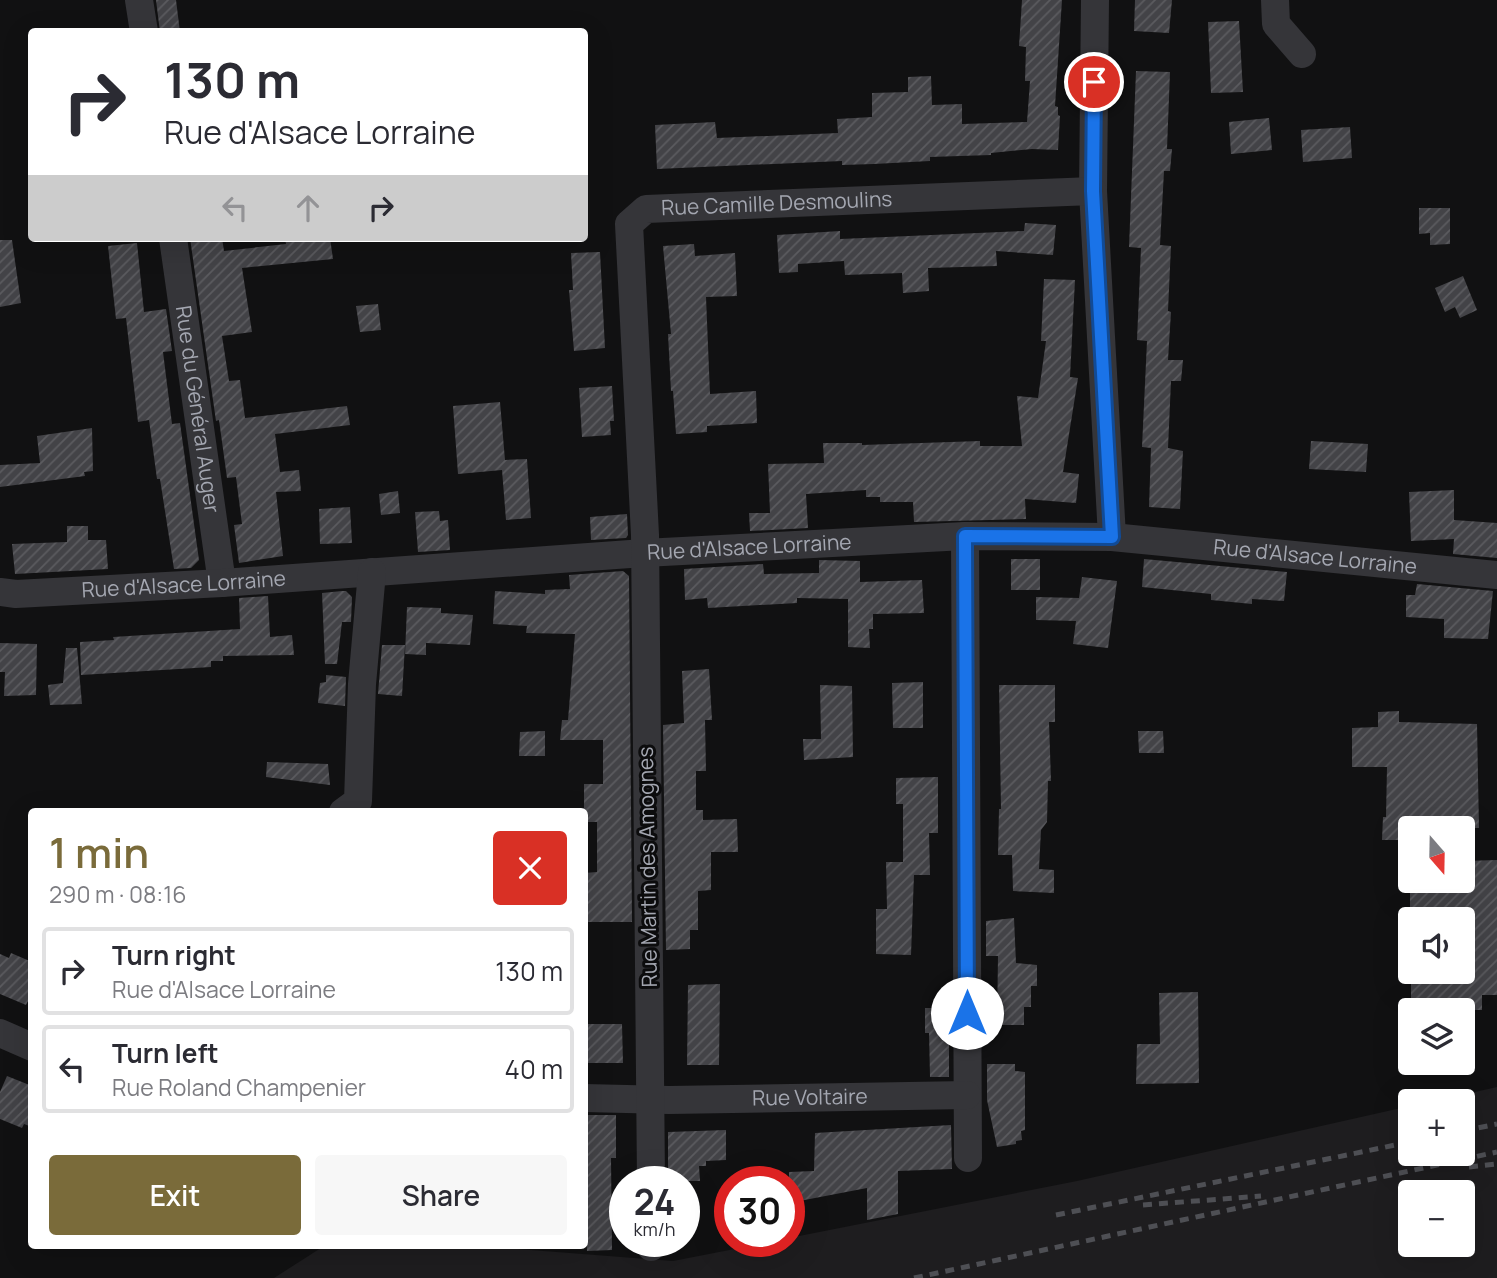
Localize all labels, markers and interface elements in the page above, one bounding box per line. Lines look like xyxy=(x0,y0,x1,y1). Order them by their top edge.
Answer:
text: 130 m xyxy=(164,46,300,113)
pin xyxy=(1064,52,1124,112)
icon: right xyxy=(49,56,140,147)
icon: arrive xyxy=(1075,63,1113,101)
text: Rue d'Alsace Lorraine xyxy=(164,110,475,154)
street label: Rue Camille Desmoulins xyxy=(661,184,893,221)
icon: left xyxy=(216,189,254,227)
icon: ahead xyxy=(289,189,327,227)
icon: right xyxy=(362,189,400,227)
street label: Rue du Général Auger xyxy=(170,304,227,515)
street label: Rue d'Alsace Lorraine xyxy=(646,527,852,566)
street label: Rue d'Alsace Lorraine xyxy=(1212,532,1418,580)
street label: Rue d'Alsace Lorraine xyxy=(81,564,287,603)
street label: Rue Martin des Amognes xyxy=(631,746,663,988)
north arrow xyxy=(1398,816,1475,892)
map controls xyxy=(1398,816,1475,1257)
text: 1 min xyxy=(49,823,149,881)
button: close xyxy=(493,831,567,905)
text: 290 m · 08:16 xyxy=(49,878,186,910)
button: sound xyxy=(1398,907,1475,984)
text: Turn right xyxy=(112,937,236,973)
icon: right xyxy=(53,952,91,990)
text: 130 m xyxy=(495,953,563,989)
text: Rue d'Alsace Lorraine xyxy=(112,973,336,1005)
position arrow xyxy=(930,976,1004,1050)
button: layers xyxy=(1398,998,1475,1075)
text: Turn left xyxy=(112,1035,219,1071)
icon: left xyxy=(53,1050,91,1088)
text: 40 m xyxy=(505,1051,563,1087)
text: Rue Roland Champenier xyxy=(112,1071,366,1103)
street label: Rue Voltaire xyxy=(752,1082,868,1112)
button: + xyxy=(1398,1089,1475,1166)
button: Exit xyxy=(49,1155,301,1235)
button: Share xyxy=(315,1155,567,1235)
speed limit sign: 30 xyxy=(714,1166,805,1257)
text: 24 xyxy=(634,1178,675,1226)
button: − xyxy=(1398,1180,1475,1257)
text: km/h xyxy=(634,1217,675,1241)

